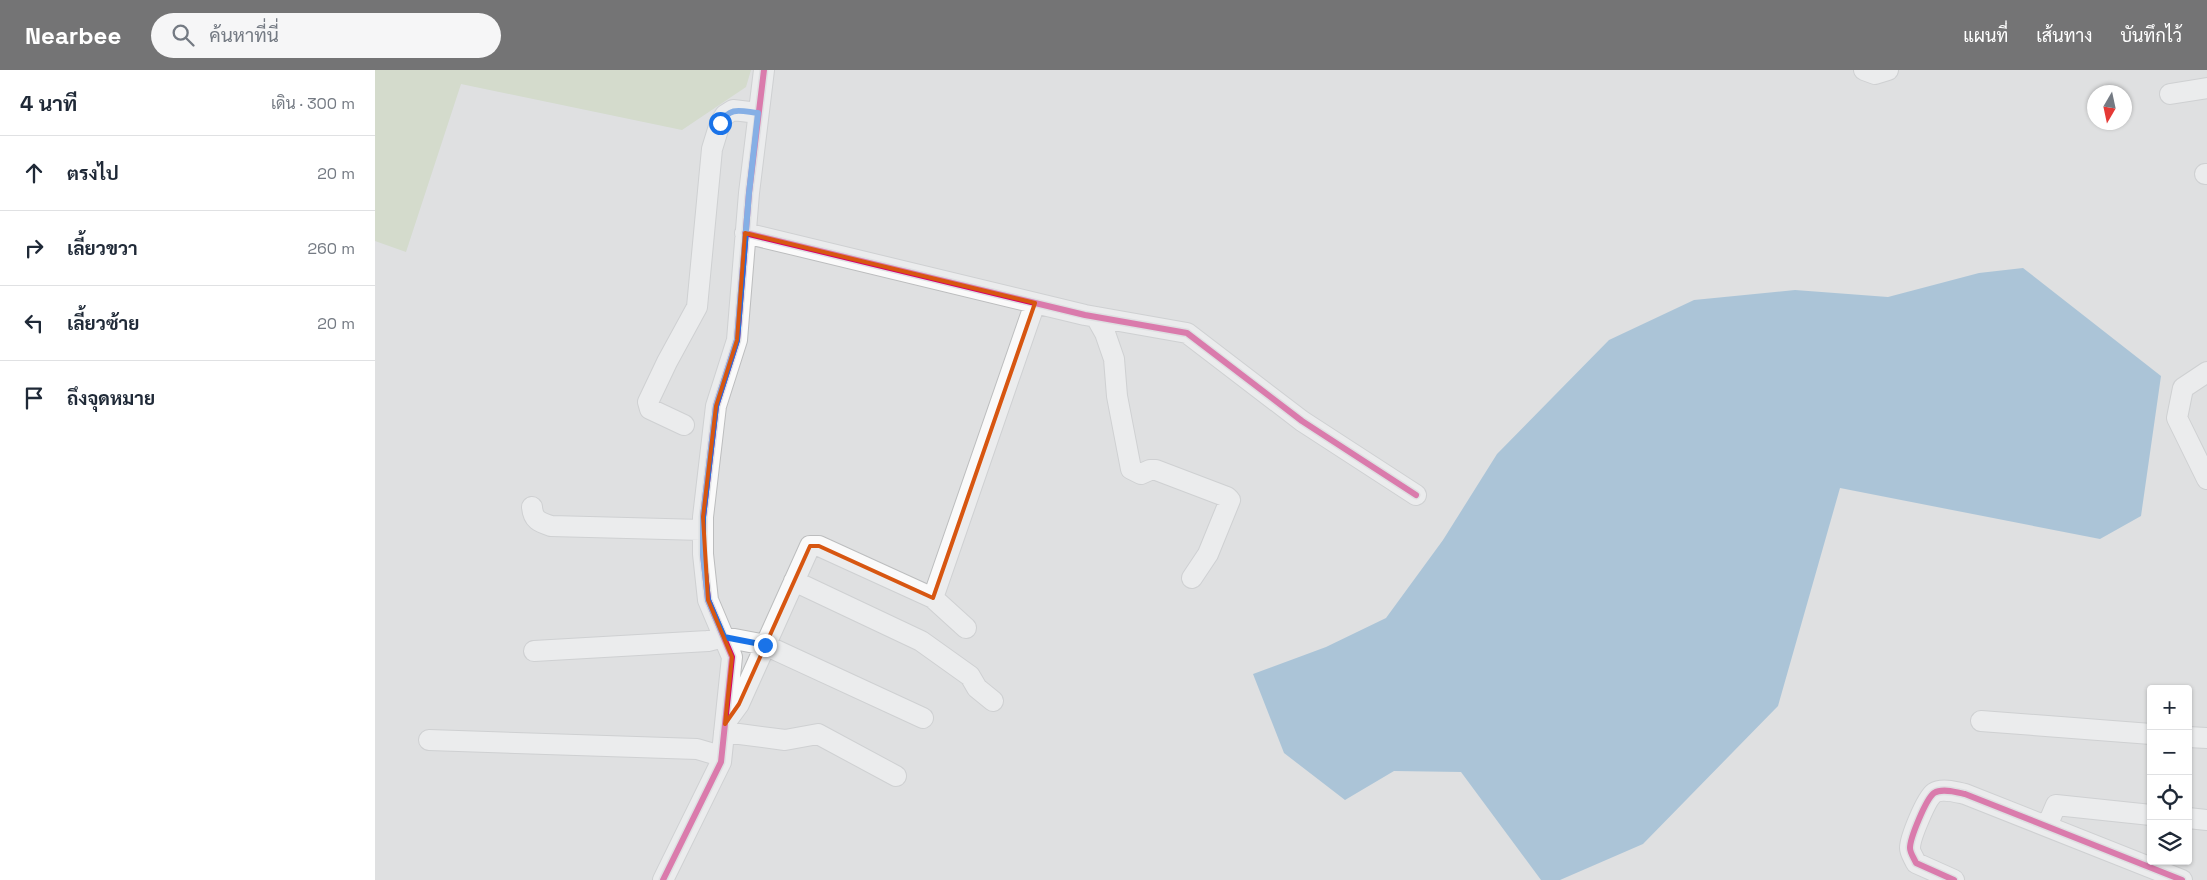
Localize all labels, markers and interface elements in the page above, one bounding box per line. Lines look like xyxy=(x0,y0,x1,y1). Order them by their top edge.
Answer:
search box xyxy=(151,13,501,58)
text: Nearbee xyxy=(25,20,121,51)
icon: search xyxy=(169,21,197,49)
text: ค้นหาที่นี่ xyxy=(209,23,279,48)
text: แผนที่ xyxy=(1963,24,2008,47)
text: เส้นทาง xyxy=(2036,24,2092,47)
text: บันทึกไว้ xyxy=(2120,24,2182,47)
north arrow xyxy=(2087,85,2132,130)
text: 4 นาที xyxy=(20,90,77,117)
text: เดิน · 300 m xyxy=(271,93,355,114)
route start xyxy=(709,112,732,135)
icon: ahead xyxy=(20,159,48,187)
text: ตรงไป xyxy=(67,161,119,186)
text: 20 m xyxy=(317,163,355,184)
icon: right xyxy=(20,234,48,262)
text: เลี้ยวขวา xyxy=(67,236,138,261)
text: 260 m xyxy=(307,238,355,259)
icon: left xyxy=(20,309,48,337)
text: เลี้ยวซ้าย xyxy=(67,311,139,336)
text: 20 m xyxy=(317,313,355,334)
icon: arrive xyxy=(20,384,48,412)
text: ถึงจุดหมาย xyxy=(67,386,155,411)
route end xyxy=(754,634,777,657)
map controls xyxy=(2147,685,2192,865)
button: + xyxy=(2147,685,2192,730)
button: − xyxy=(2147,730,2192,775)
button: locate xyxy=(2147,775,2192,820)
button: layers xyxy=(2147,820,2192,865)

